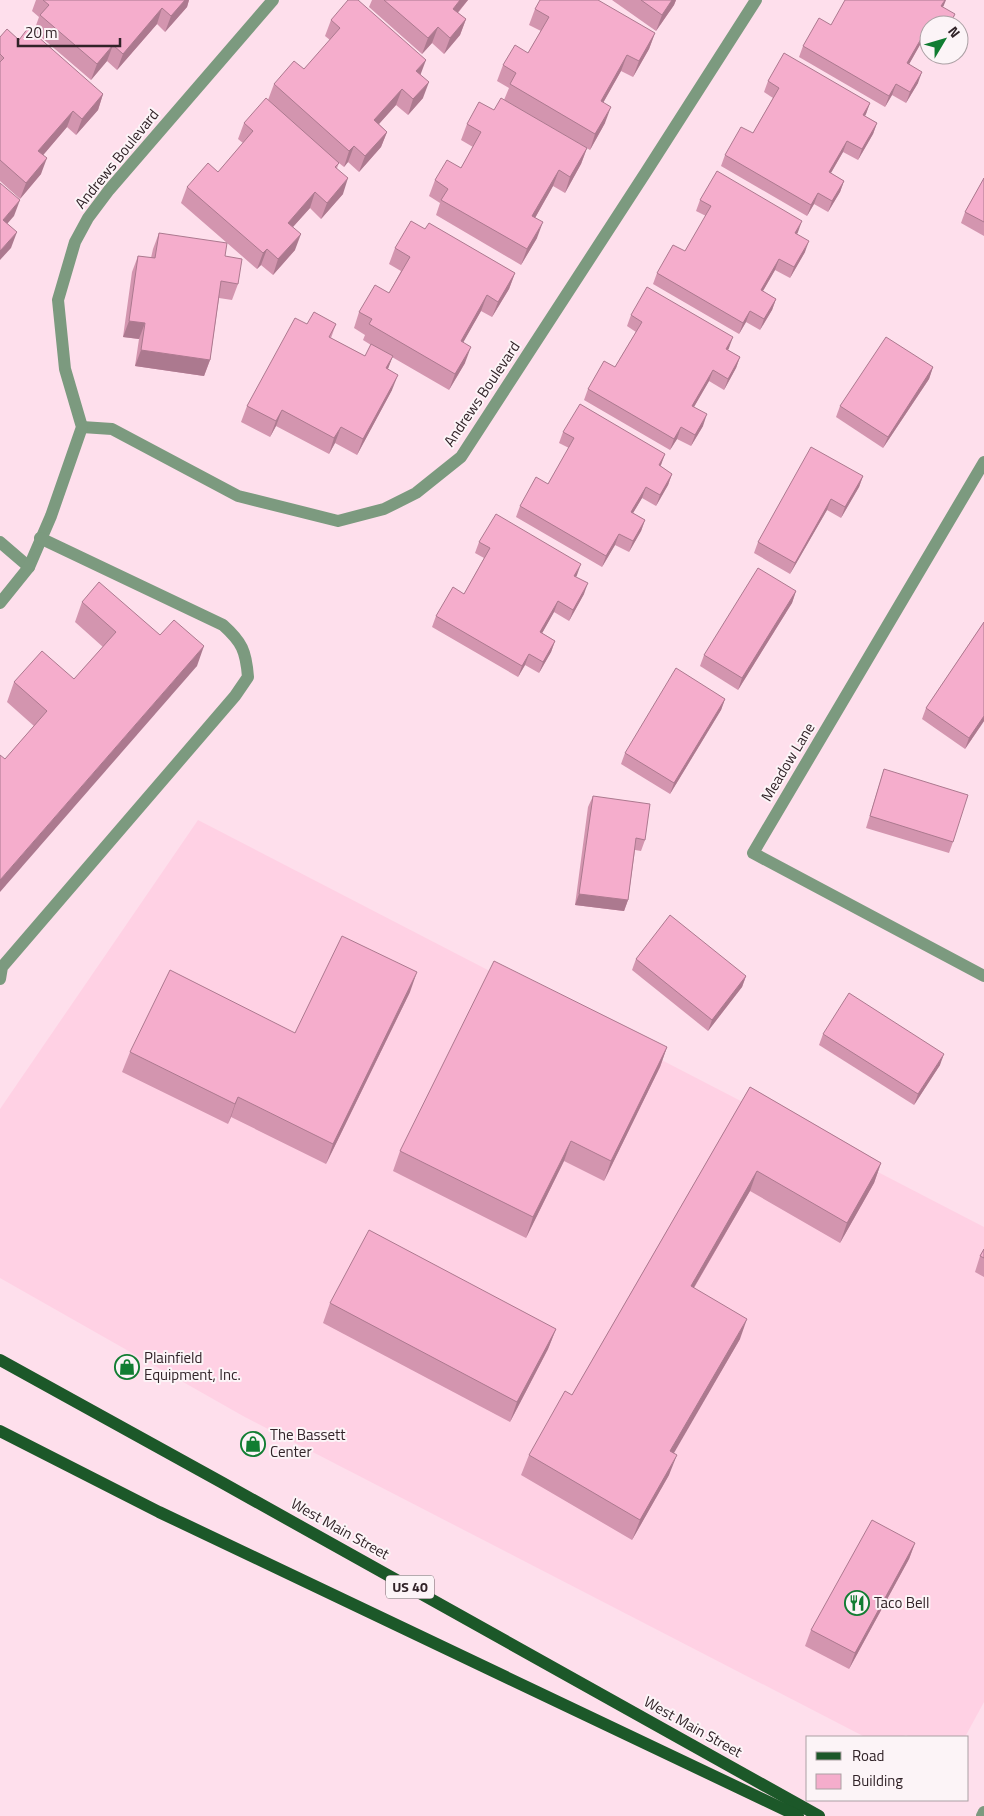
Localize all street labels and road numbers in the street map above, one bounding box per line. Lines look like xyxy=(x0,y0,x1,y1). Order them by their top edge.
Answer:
street label: Andrews Boulevard xyxy=(69,104,164,214)
street label: Andrews Boulevard xyxy=(438,336,525,451)
street label: Meadow Lane xyxy=(755,718,820,806)
street label: West Main Street xyxy=(287,1492,394,1566)
road number: US 40 xyxy=(386,1575,434,1598)
street label: West Main Street xyxy=(640,1690,747,1764)

